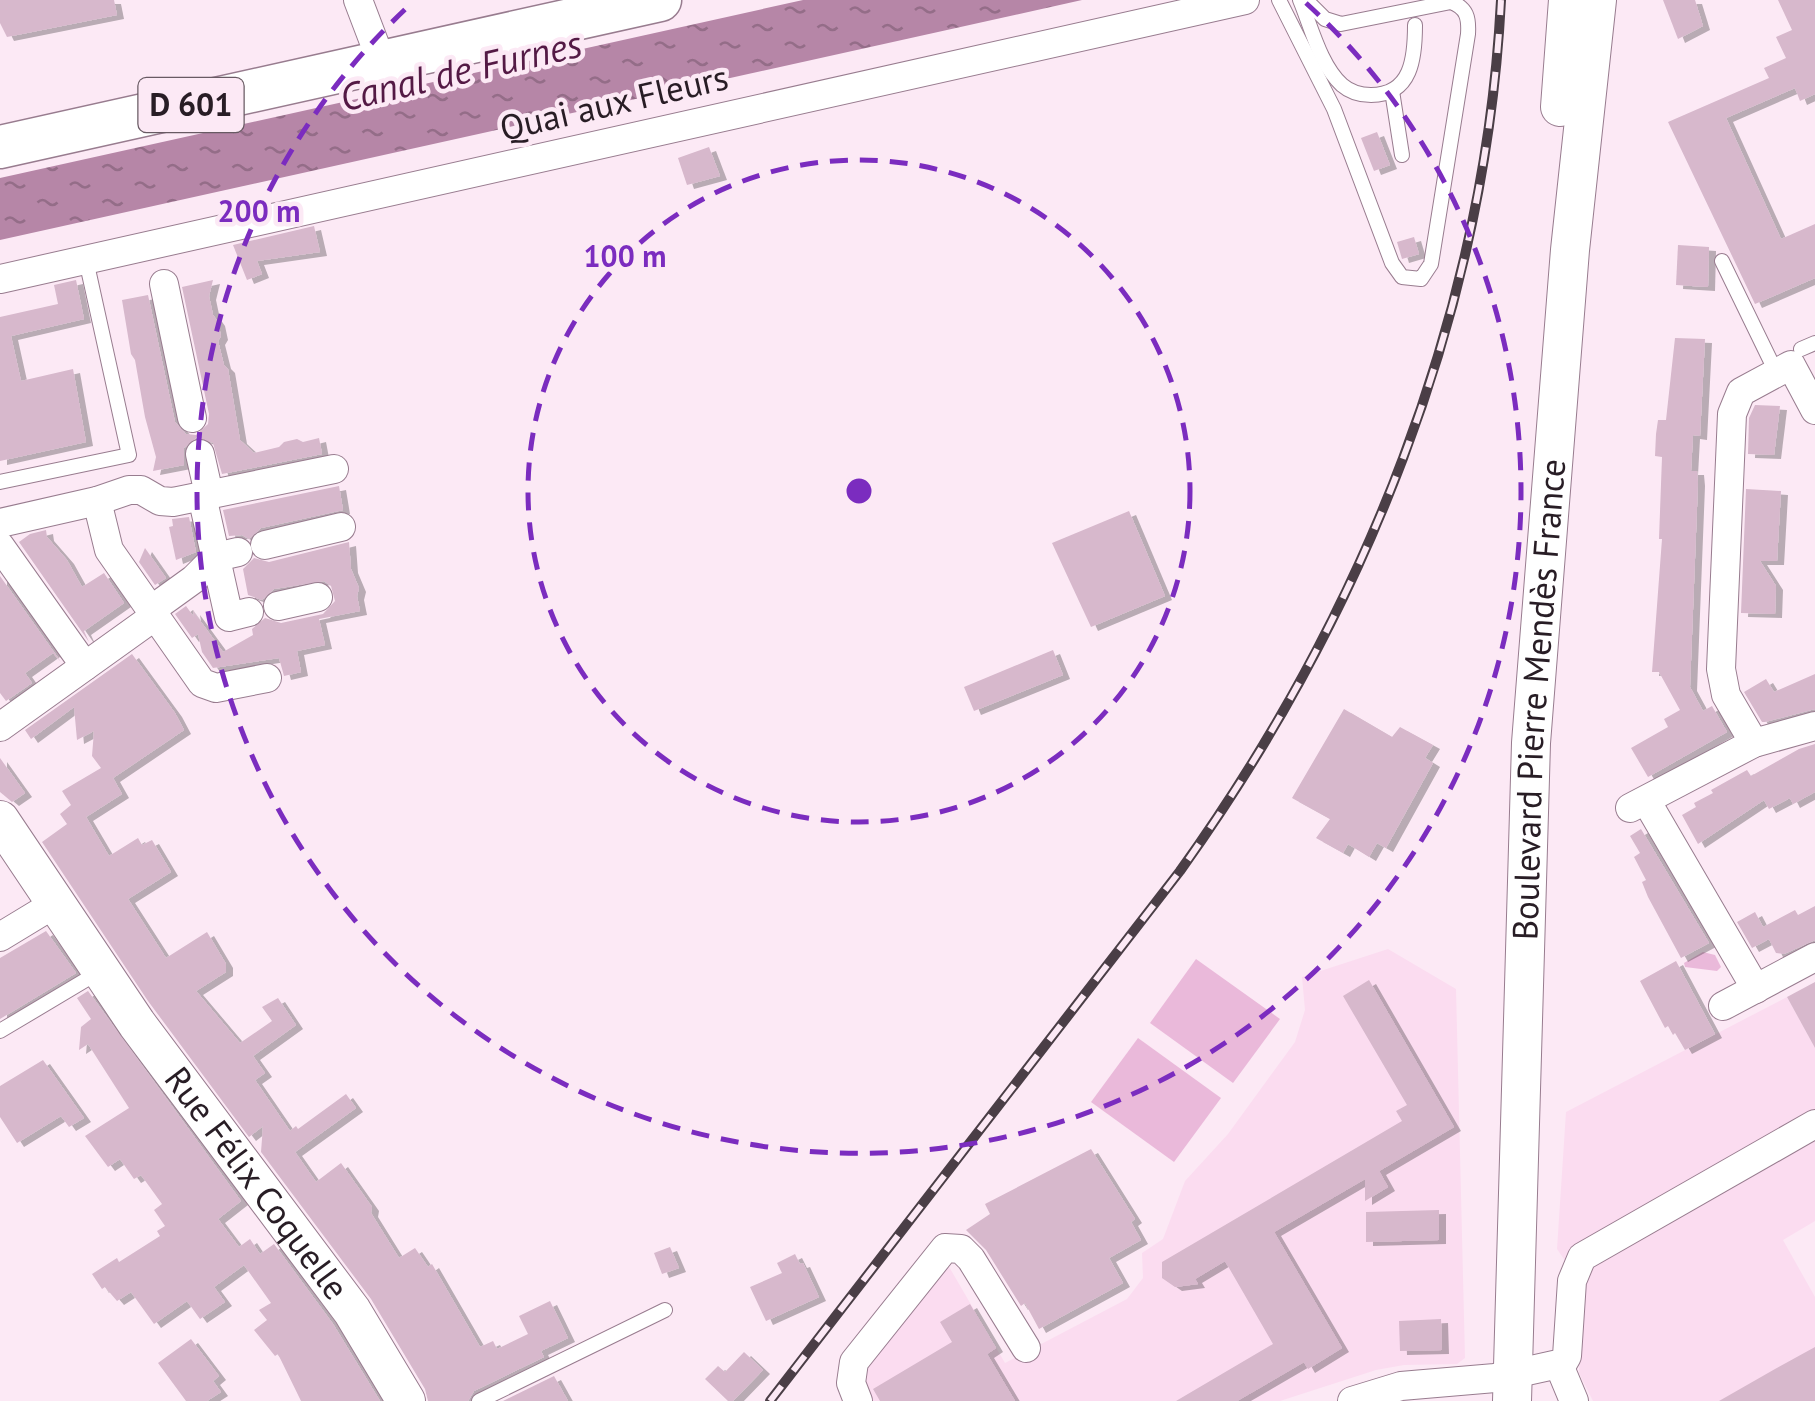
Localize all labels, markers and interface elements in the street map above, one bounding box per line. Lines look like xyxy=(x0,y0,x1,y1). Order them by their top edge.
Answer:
water label: Canal de Furnes xyxy=(335,18,586,121)
street label: Quai aux Fleurs xyxy=(495,53,732,151)
road number: D 601 xyxy=(138,78,244,132)
text: 200 m xyxy=(218,191,300,230)
text: 100 m xyxy=(584,236,666,275)
street label: Boulevard Pierre Mendès France xyxy=(1501,457,1575,941)
centre of rings xyxy=(841,473,877,509)
street label: Rue Félix Coquelle xyxy=(155,1057,359,1309)

